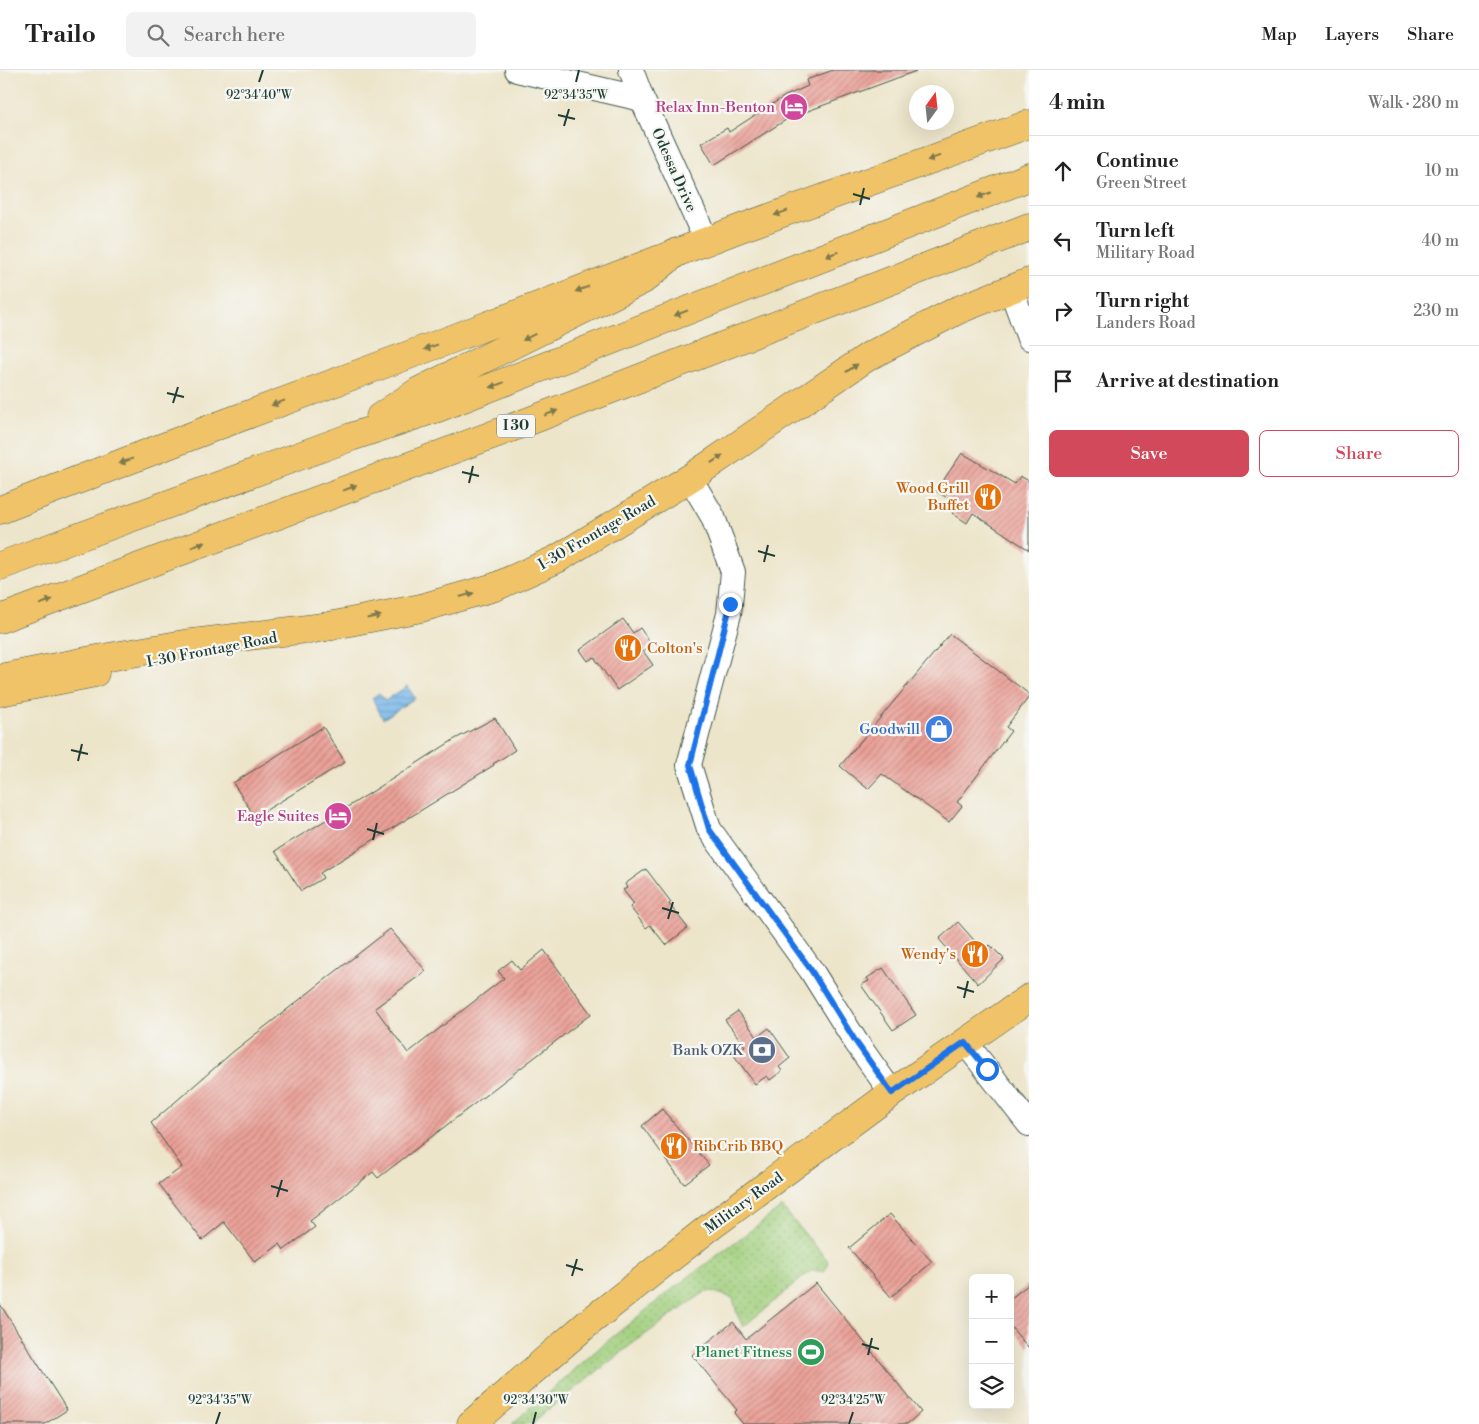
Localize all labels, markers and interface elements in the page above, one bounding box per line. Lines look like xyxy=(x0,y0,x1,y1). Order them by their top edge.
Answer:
search box xyxy=(126,12,476,57)
text: Trailo xyxy=(25,20,96,50)
icon: search xyxy=(144,21,172,49)
text: Search here xyxy=(184,23,285,47)
text: Map xyxy=(1262,23,1297,46)
text: Layers xyxy=(1325,23,1379,46)
text: Share xyxy=(1407,23,1454,46)
north arrow xyxy=(909,85,954,130)
text: 92°34'40"W xyxy=(226,88,293,103)
text: 92°34'35"W xyxy=(544,88,609,103)
text: 4 min xyxy=(1049,90,1105,116)
hotel icon: Relax Inn-Benton xyxy=(779,92,809,122)
text: Walk · 280 m xyxy=(1368,93,1459,113)
place label: Relax Inn-Benton xyxy=(655,98,775,117)
street label: Odessa Drive xyxy=(647,125,701,215)
text: Continue xyxy=(1096,149,1179,173)
one-way arrow xyxy=(926,154,941,162)
icon: ahead xyxy=(1049,157,1077,185)
text: 10 m xyxy=(1425,161,1459,181)
text: Green Street xyxy=(1096,173,1187,193)
one-way arrow xyxy=(976,192,991,199)
one-way arrow xyxy=(773,209,788,217)
text: Turn left xyxy=(1096,219,1175,243)
icon: left xyxy=(1049,227,1077,255)
text: 40 m xyxy=(1422,231,1459,251)
text: Military Road xyxy=(1096,243,1195,263)
one-way arrow xyxy=(825,250,839,258)
one-way arrow xyxy=(575,285,590,293)
text: Turn right xyxy=(1096,289,1189,313)
icon: right xyxy=(1049,297,1077,325)
text: 230 m xyxy=(1413,301,1459,321)
one-way arrow xyxy=(674,309,688,317)
text: Landers Road xyxy=(1096,313,1196,333)
one-way arrow xyxy=(522,333,537,341)
one-way arrow xyxy=(423,343,438,351)
one-way arrow xyxy=(845,363,858,373)
icon: arrive xyxy=(1049,367,1077,395)
text: Arrive at destination xyxy=(1096,369,1279,393)
one-way arrow xyxy=(489,381,504,389)
one-way arrow xyxy=(270,399,285,407)
one-way arrow xyxy=(544,408,558,416)
road number: I 30 xyxy=(497,414,535,438)
button: Save xyxy=(1049,430,1249,477)
button: Share xyxy=(1259,430,1459,477)
one-way arrow xyxy=(710,455,724,464)
one-way arrow xyxy=(119,458,134,465)
place label: Wood Grill Buffet xyxy=(895,479,970,515)
restaurant icon: Wood Grill Buffet xyxy=(973,482,1003,512)
one-way arrow xyxy=(343,484,358,492)
street label: I-30 Frontage Road xyxy=(535,491,660,574)
one-way arrow xyxy=(191,541,206,549)
one-way arrow xyxy=(460,590,475,598)
route end xyxy=(719,593,742,616)
one-way arrow xyxy=(38,598,53,605)
one-way arrow xyxy=(366,613,382,621)
street label: I-30 Frontage Road xyxy=(145,628,279,672)
restaurant icon: Colton's xyxy=(613,633,643,663)
place label: Colton's xyxy=(647,639,703,658)
shop icon: Goodwill xyxy=(924,714,954,744)
place label: Goodwill xyxy=(859,720,921,739)
hotel icon: Eagle Suites xyxy=(323,801,353,831)
place label: Eagle Suites xyxy=(237,807,319,826)
restaurant icon: Wendy's xyxy=(960,939,990,969)
place label: Wendy's xyxy=(900,945,956,964)
bank icon: Bank OZK xyxy=(747,1035,777,1065)
place label: Bank OZK xyxy=(672,1041,744,1060)
route start xyxy=(976,1058,999,1081)
restaurant icon: RibCrib BBQ xyxy=(659,1131,689,1161)
place label: RibCrib BBQ xyxy=(693,1137,783,1156)
street label: Military Road xyxy=(701,1168,787,1238)
map controls xyxy=(969,1274,1014,1409)
button: + xyxy=(969,1274,1014,1319)
button: − xyxy=(969,1319,1014,1364)
sports icon: Planet Fitness xyxy=(796,1337,826,1367)
place label: Planet Fitness xyxy=(695,1343,792,1362)
button: layers xyxy=(969,1364,1014,1409)
text: 92°34'35"W xyxy=(188,1393,253,1408)
text: 92°34'30"W xyxy=(503,1393,570,1408)
text: 92°34'25"W xyxy=(821,1393,886,1408)

